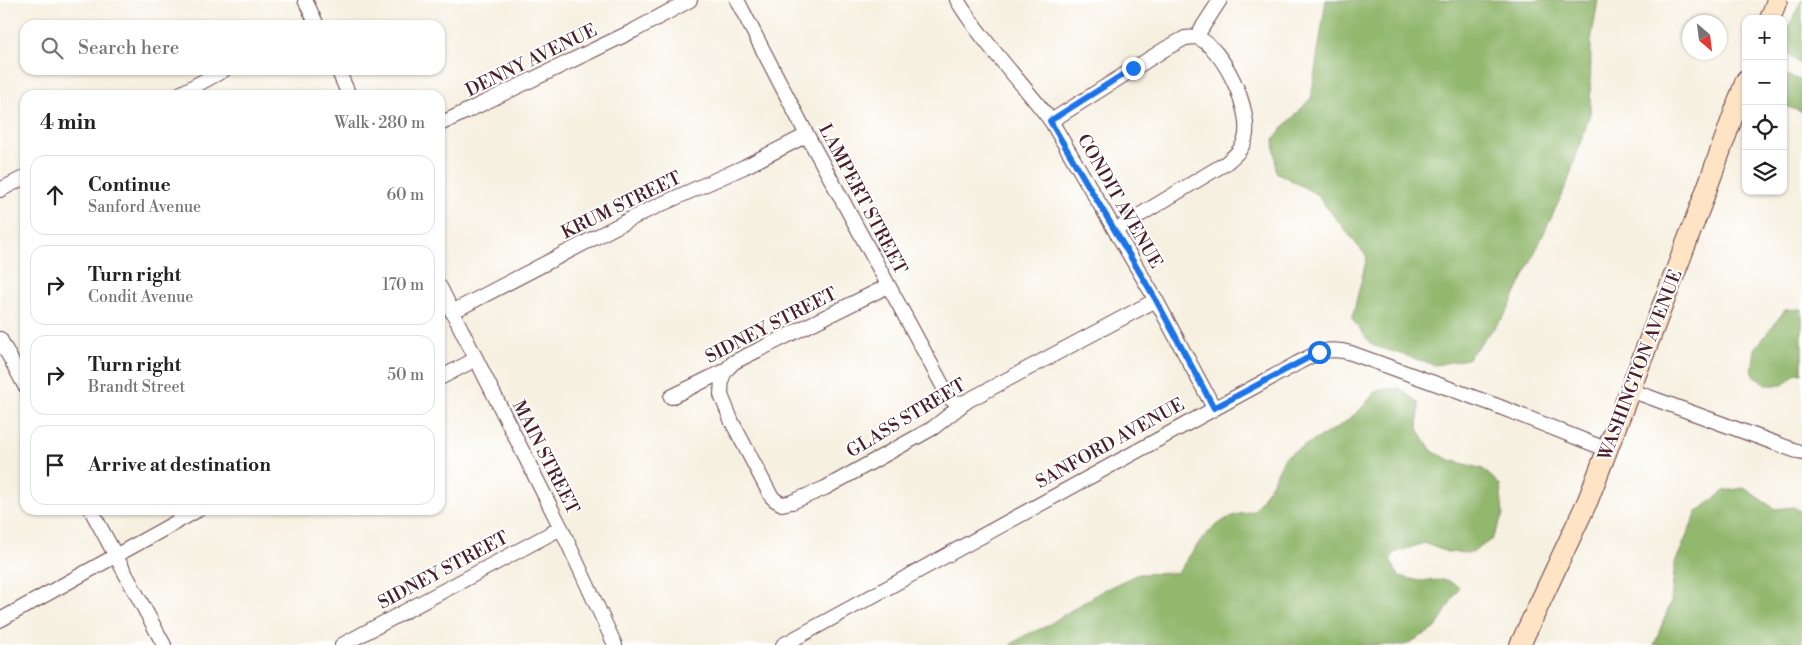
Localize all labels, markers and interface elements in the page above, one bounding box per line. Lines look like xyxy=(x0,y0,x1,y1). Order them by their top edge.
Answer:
north arrow xyxy=(1682,15,1727,60)
map controls xyxy=(1742,15,1787,195)
button: + xyxy=(1742,15,1787,60)
street label: DENNY AVENUE xyxy=(462,19,601,102)
search box xyxy=(20,20,445,75)
icon: search xyxy=(38,34,66,62)
text: Search here xyxy=(78,36,179,60)
route end xyxy=(1122,57,1145,80)
button: − xyxy=(1742,60,1787,105)
button: locate xyxy=(1742,105,1787,150)
text: 4 min xyxy=(40,110,96,136)
text: Walk · 280 m xyxy=(334,113,425,133)
street label: LAMPERT STREET xyxy=(813,120,912,279)
street label: CONDIT AVENUE xyxy=(1072,130,1167,273)
button: layers xyxy=(1742,150,1787,195)
street label: KRUM STREET xyxy=(557,166,685,244)
text: Continue xyxy=(88,173,171,197)
icon: ahead xyxy=(41,181,69,209)
text: 60 m xyxy=(386,185,424,205)
text: Sanford Avenue xyxy=(88,197,201,217)
text: Turn right xyxy=(88,263,181,287)
street label: WASHINGTON AVENUE xyxy=(1593,266,1688,465)
icon: right xyxy=(41,271,69,299)
text: 170 m xyxy=(382,275,424,295)
street label: SIDNEY STREET xyxy=(702,282,841,369)
text: Condit Avenue xyxy=(88,287,193,307)
route start xyxy=(1308,341,1331,364)
text: Turn right xyxy=(88,353,181,377)
icon: right xyxy=(41,361,69,389)
text: 50 m xyxy=(387,365,424,385)
street label: GLASS STREET xyxy=(842,374,970,463)
text: Brandt Street xyxy=(88,377,185,397)
street label: SANFORD AVENUE xyxy=(1032,393,1189,494)
street label: MAIN STREET xyxy=(507,396,584,518)
icon: arrive xyxy=(41,451,69,479)
text: Arrive at destination xyxy=(88,453,271,477)
street label: SIDNEY STREET xyxy=(374,526,513,615)

